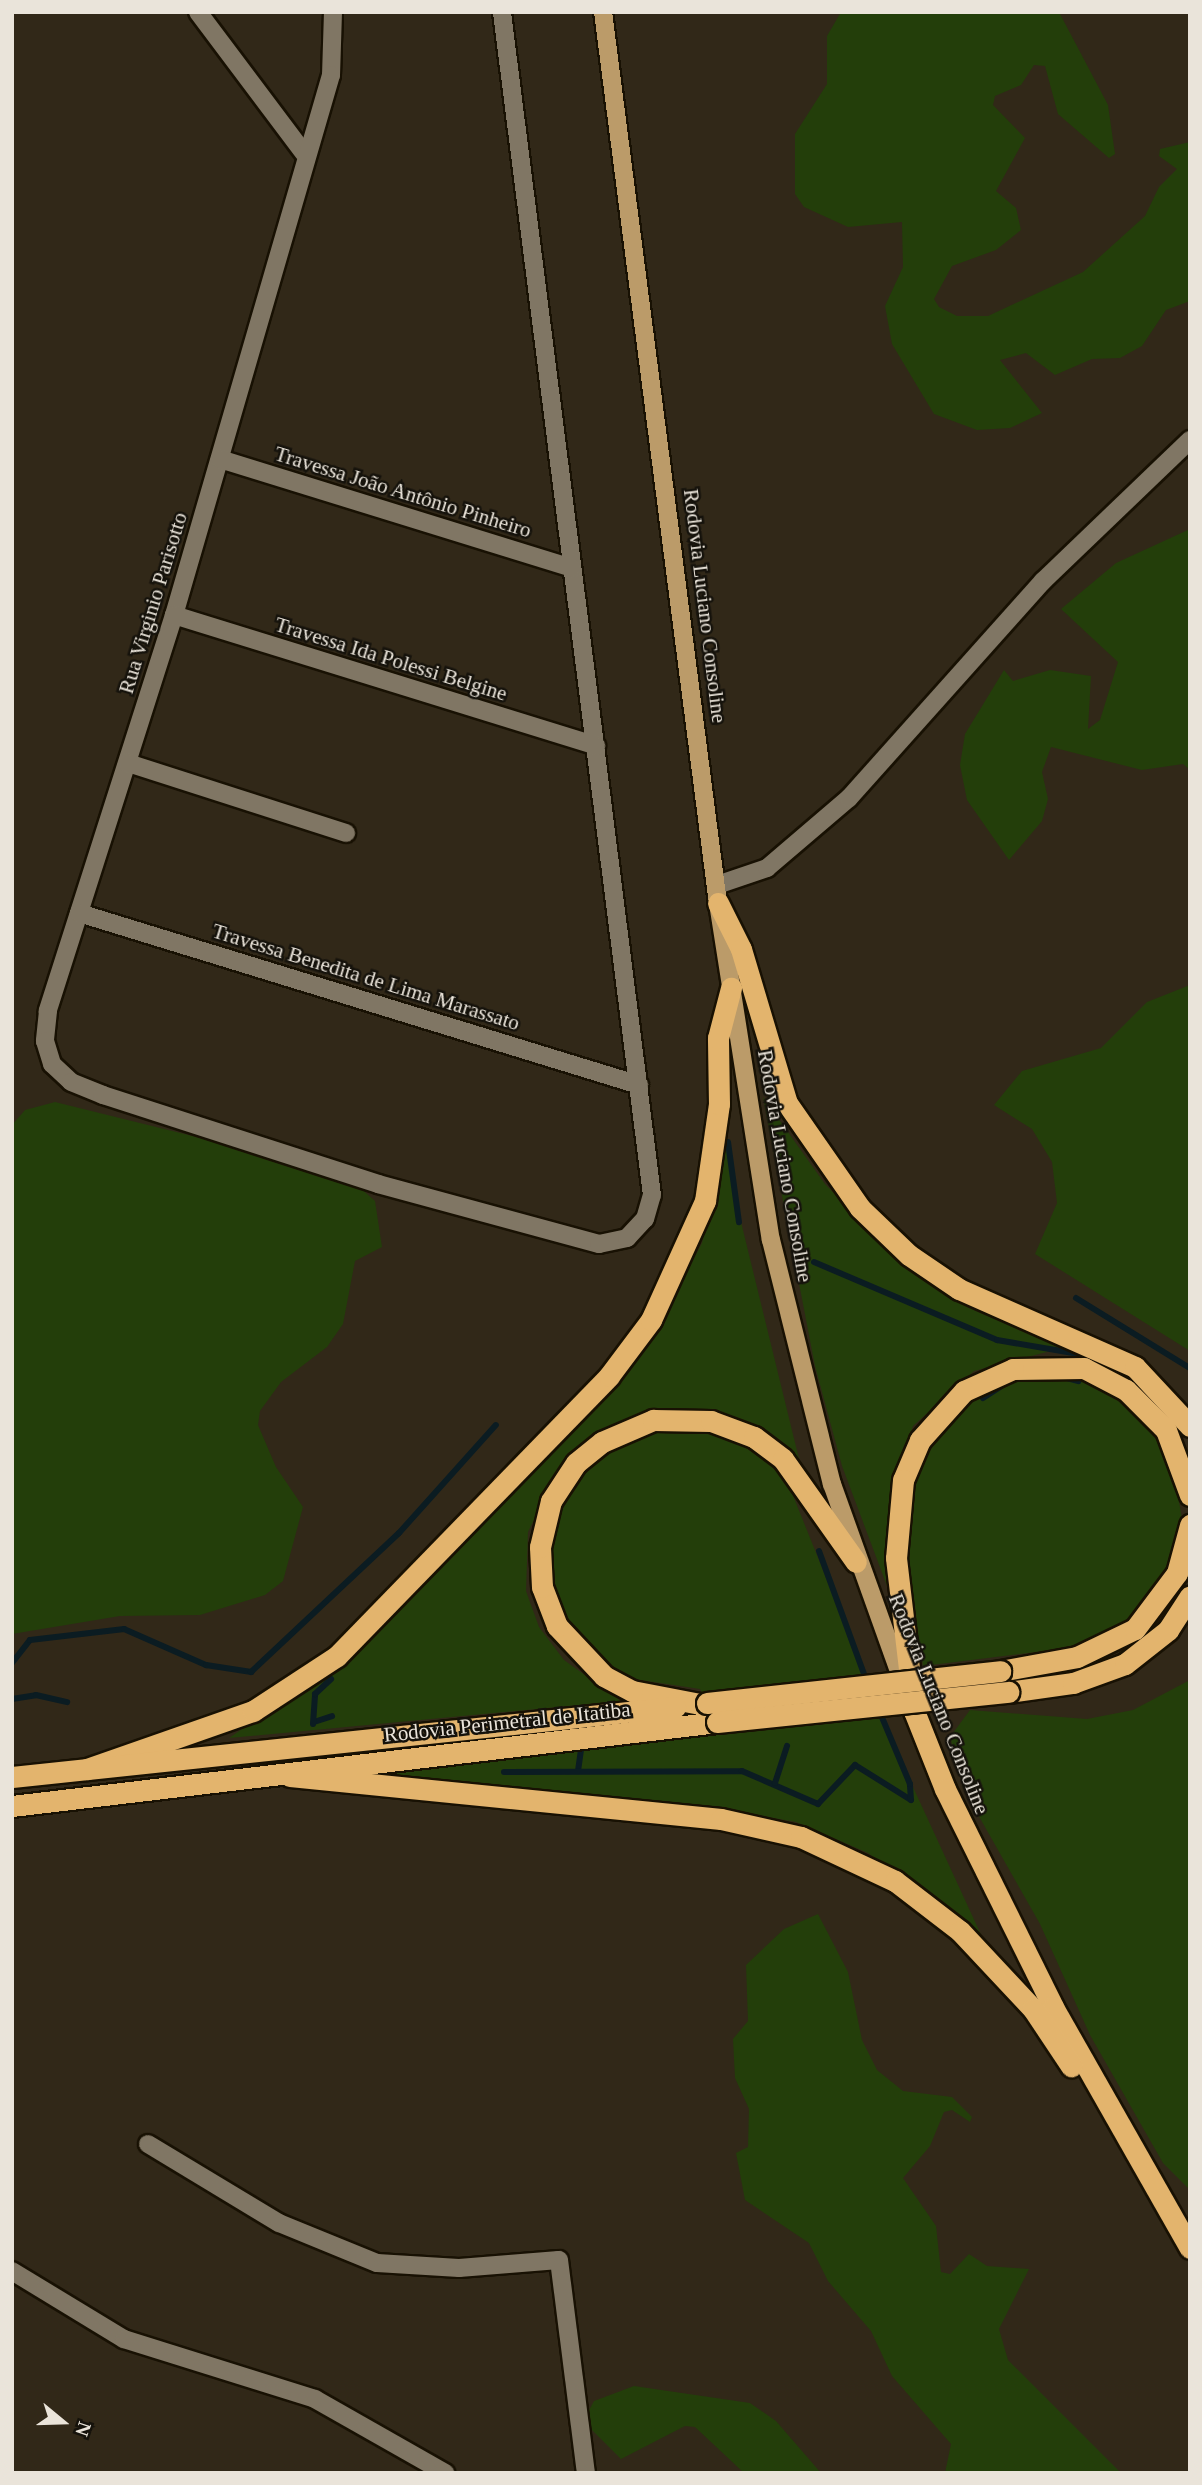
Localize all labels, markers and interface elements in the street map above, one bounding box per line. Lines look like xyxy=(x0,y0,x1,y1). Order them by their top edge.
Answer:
street label: Travessa João Antônio Pinheiro xyxy=(271,441,535,543)
street label: Rodovia Luciano Consoline xyxy=(678,488,732,724)
street label: Rua Virginio Parisotto xyxy=(113,509,193,697)
street label: Travessa Ida Polessi Belgine xyxy=(272,612,510,706)
street label: Travessa Benedita de Lima Marassato xyxy=(209,918,523,1036)
street label: Rodovia Luciano Consoline xyxy=(752,1048,818,1284)
street label: Rodovia Luciano Consoline xyxy=(883,1590,995,1818)
street label: Rodovia Perimetral de Itatiba xyxy=(382,1697,632,1747)
north arrow xyxy=(28,2387,98,2457)
text: N xyxy=(71,2419,95,2439)

